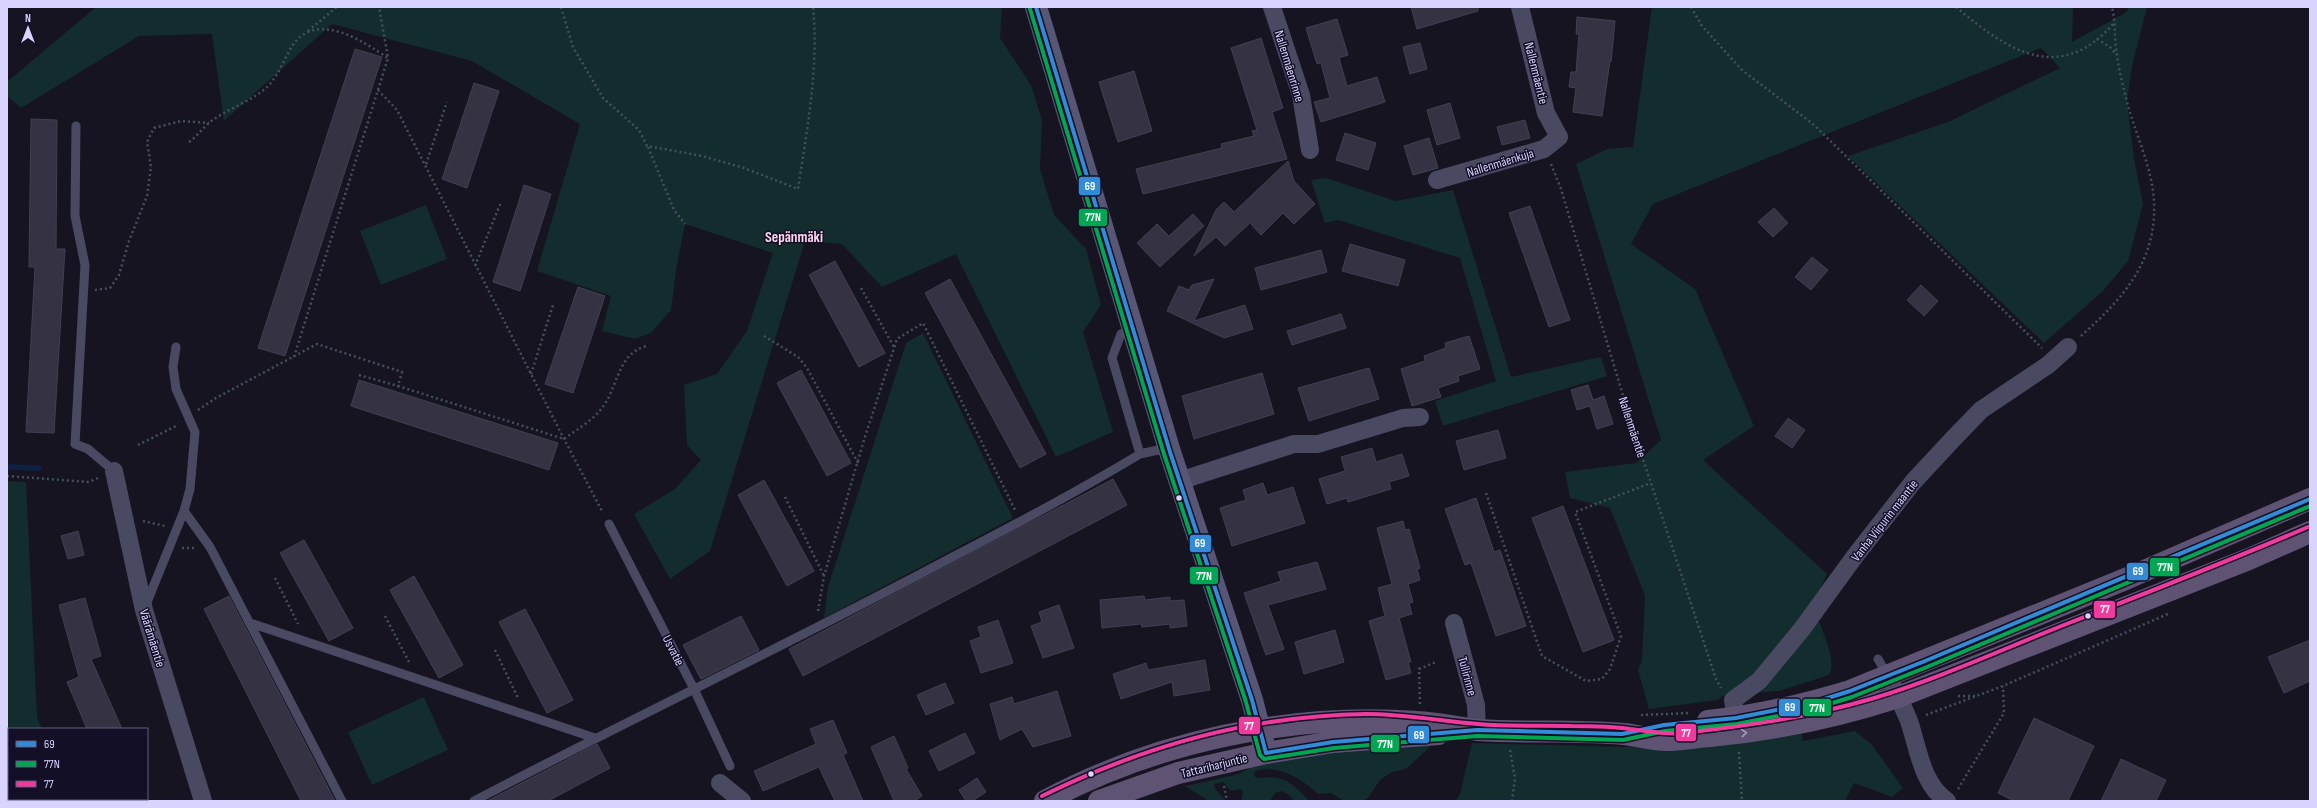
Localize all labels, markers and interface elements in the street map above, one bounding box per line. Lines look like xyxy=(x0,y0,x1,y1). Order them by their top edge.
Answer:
north arrow xyxy=(8,8,48,48)
text: N xyxy=(25,12,31,25)
street label: Nallenmäenrinne xyxy=(1271,29,1307,104)
street label: Nallenmäentie xyxy=(1521,41,1551,106)
street label: Nallenmäenkuja xyxy=(1465,145,1536,181)
line badge: 69 xyxy=(1078,176,1101,196)
text: 69 xyxy=(1085,180,1095,193)
line badge: 77N xyxy=(1078,208,1108,227)
text: 77N xyxy=(1085,211,1101,224)
district label: Sepänmäki xyxy=(765,228,823,247)
street label: Nallenmäentie xyxy=(1615,395,1649,460)
street label: Vanha Viipurin maantie xyxy=(1848,476,1922,565)
unlabelled marker xyxy=(1174,493,1184,503)
line badge: 69 xyxy=(1189,534,1212,553)
text: 69 xyxy=(1195,537,1205,550)
line badge: 77N xyxy=(2149,557,2180,577)
text: 77N xyxy=(2157,561,2173,574)
line badge: 69 xyxy=(2126,562,2149,581)
text: 69 xyxy=(2133,565,2143,578)
line badge: 77N xyxy=(1189,566,1219,585)
text: 77N xyxy=(1196,570,1212,583)
line badge: 77 xyxy=(2093,600,2116,619)
text: 77 xyxy=(2100,603,2110,616)
street label: Väärämäentie xyxy=(136,607,168,669)
unlabelled marker xyxy=(2083,611,2093,621)
street label: Usvatie xyxy=(659,632,688,669)
street label: Tullirinne xyxy=(1454,655,1480,698)
line badge: 69 xyxy=(1778,698,1801,717)
line badge: 77N xyxy=(1802,698,1832,717)
text: 69 xyxy=(1785,701,1795,714)
text: 77N xyxy=(1809,702,1825,715)
line badge: 77 xyxy=(1238,716,1261,735)
text: 77 xyxy=(1244,720,1254,733)
line badge: 77 xyxy=(1675,723,1697,742)
line badge: 69 xyxy=(1407,725,1430,744)
text: 77 xyxy=(1681,727,1691,740)
legend xyxy=(8,728,148,800)
text: 69 xyxy=(1414,729,1424,742)
one-way arrow xyxy=(1741,729,1747,738)
line badge: 77N xyxy=(1370,734,1400,753)
text: 69 xyxy=(44,737,55,752)
text: 77N xyxy=(1377,738,1393,751)
street label: Tattariharjuntie xyxy=(1179,750,1249,782)
text: 77N xyxy=(44,757,60,772)
unlabelled marker xyxy=(1086,769,1096,779)
text: 77 xyxy=(44,777,54,792)

